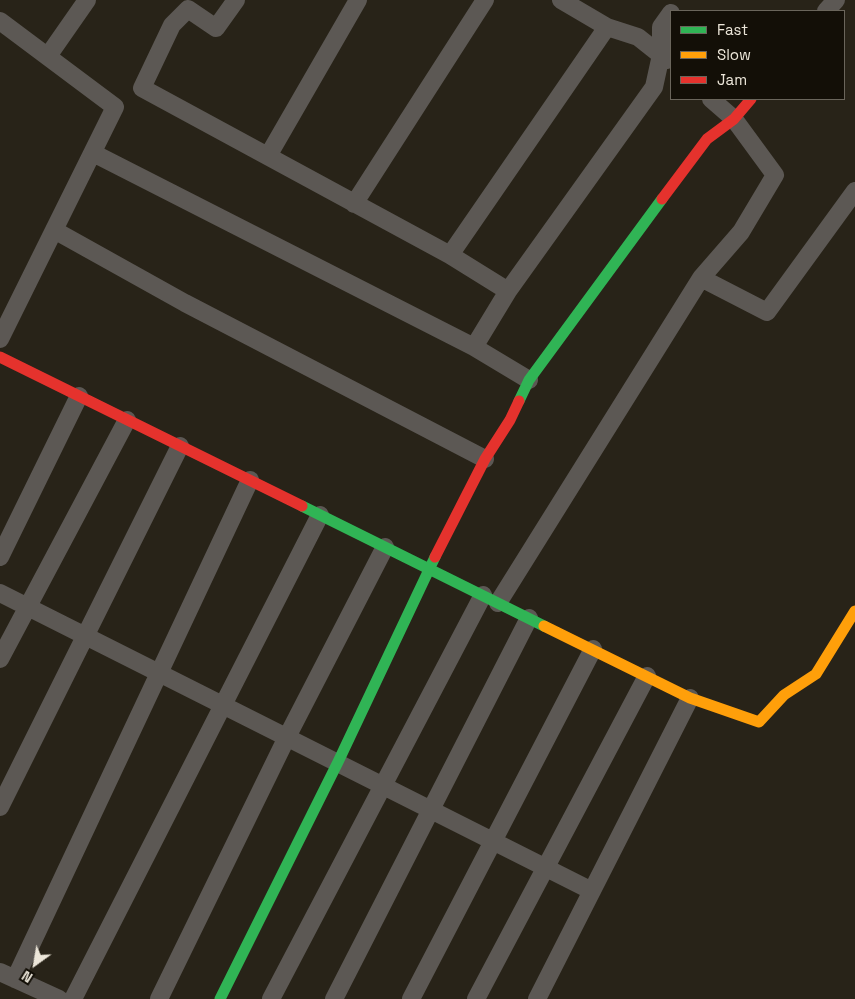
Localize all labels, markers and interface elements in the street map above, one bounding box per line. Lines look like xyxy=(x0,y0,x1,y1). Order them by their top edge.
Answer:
legend xyxy=(670,10,845,100)
text: Fast xyxy=(717,20,748,39)
text: Slow xyxy=(717,45,751,64)
text: Jam xyxy=(717,70,747,89)
north arrow xyxy=(10,939,60,989)
text: N xyxy=(18,967,36,987)

